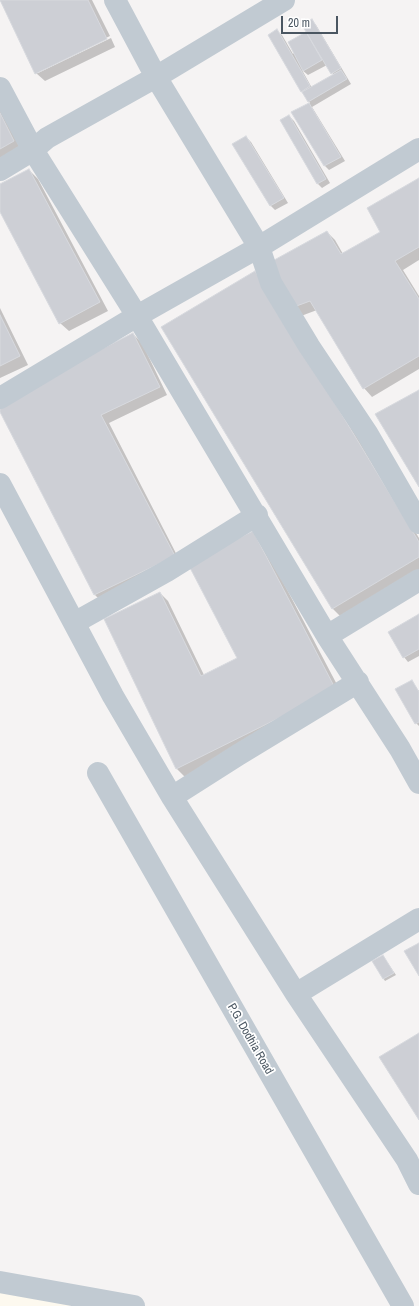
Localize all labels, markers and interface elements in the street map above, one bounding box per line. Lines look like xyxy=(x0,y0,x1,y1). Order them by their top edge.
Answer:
scale bar xyxy=(283,8,340,34)
text: 20 m xyxy=(288,15,310,31)
street label: P.G. Dodhia Road xyxy=(224,1001,276,1077)

